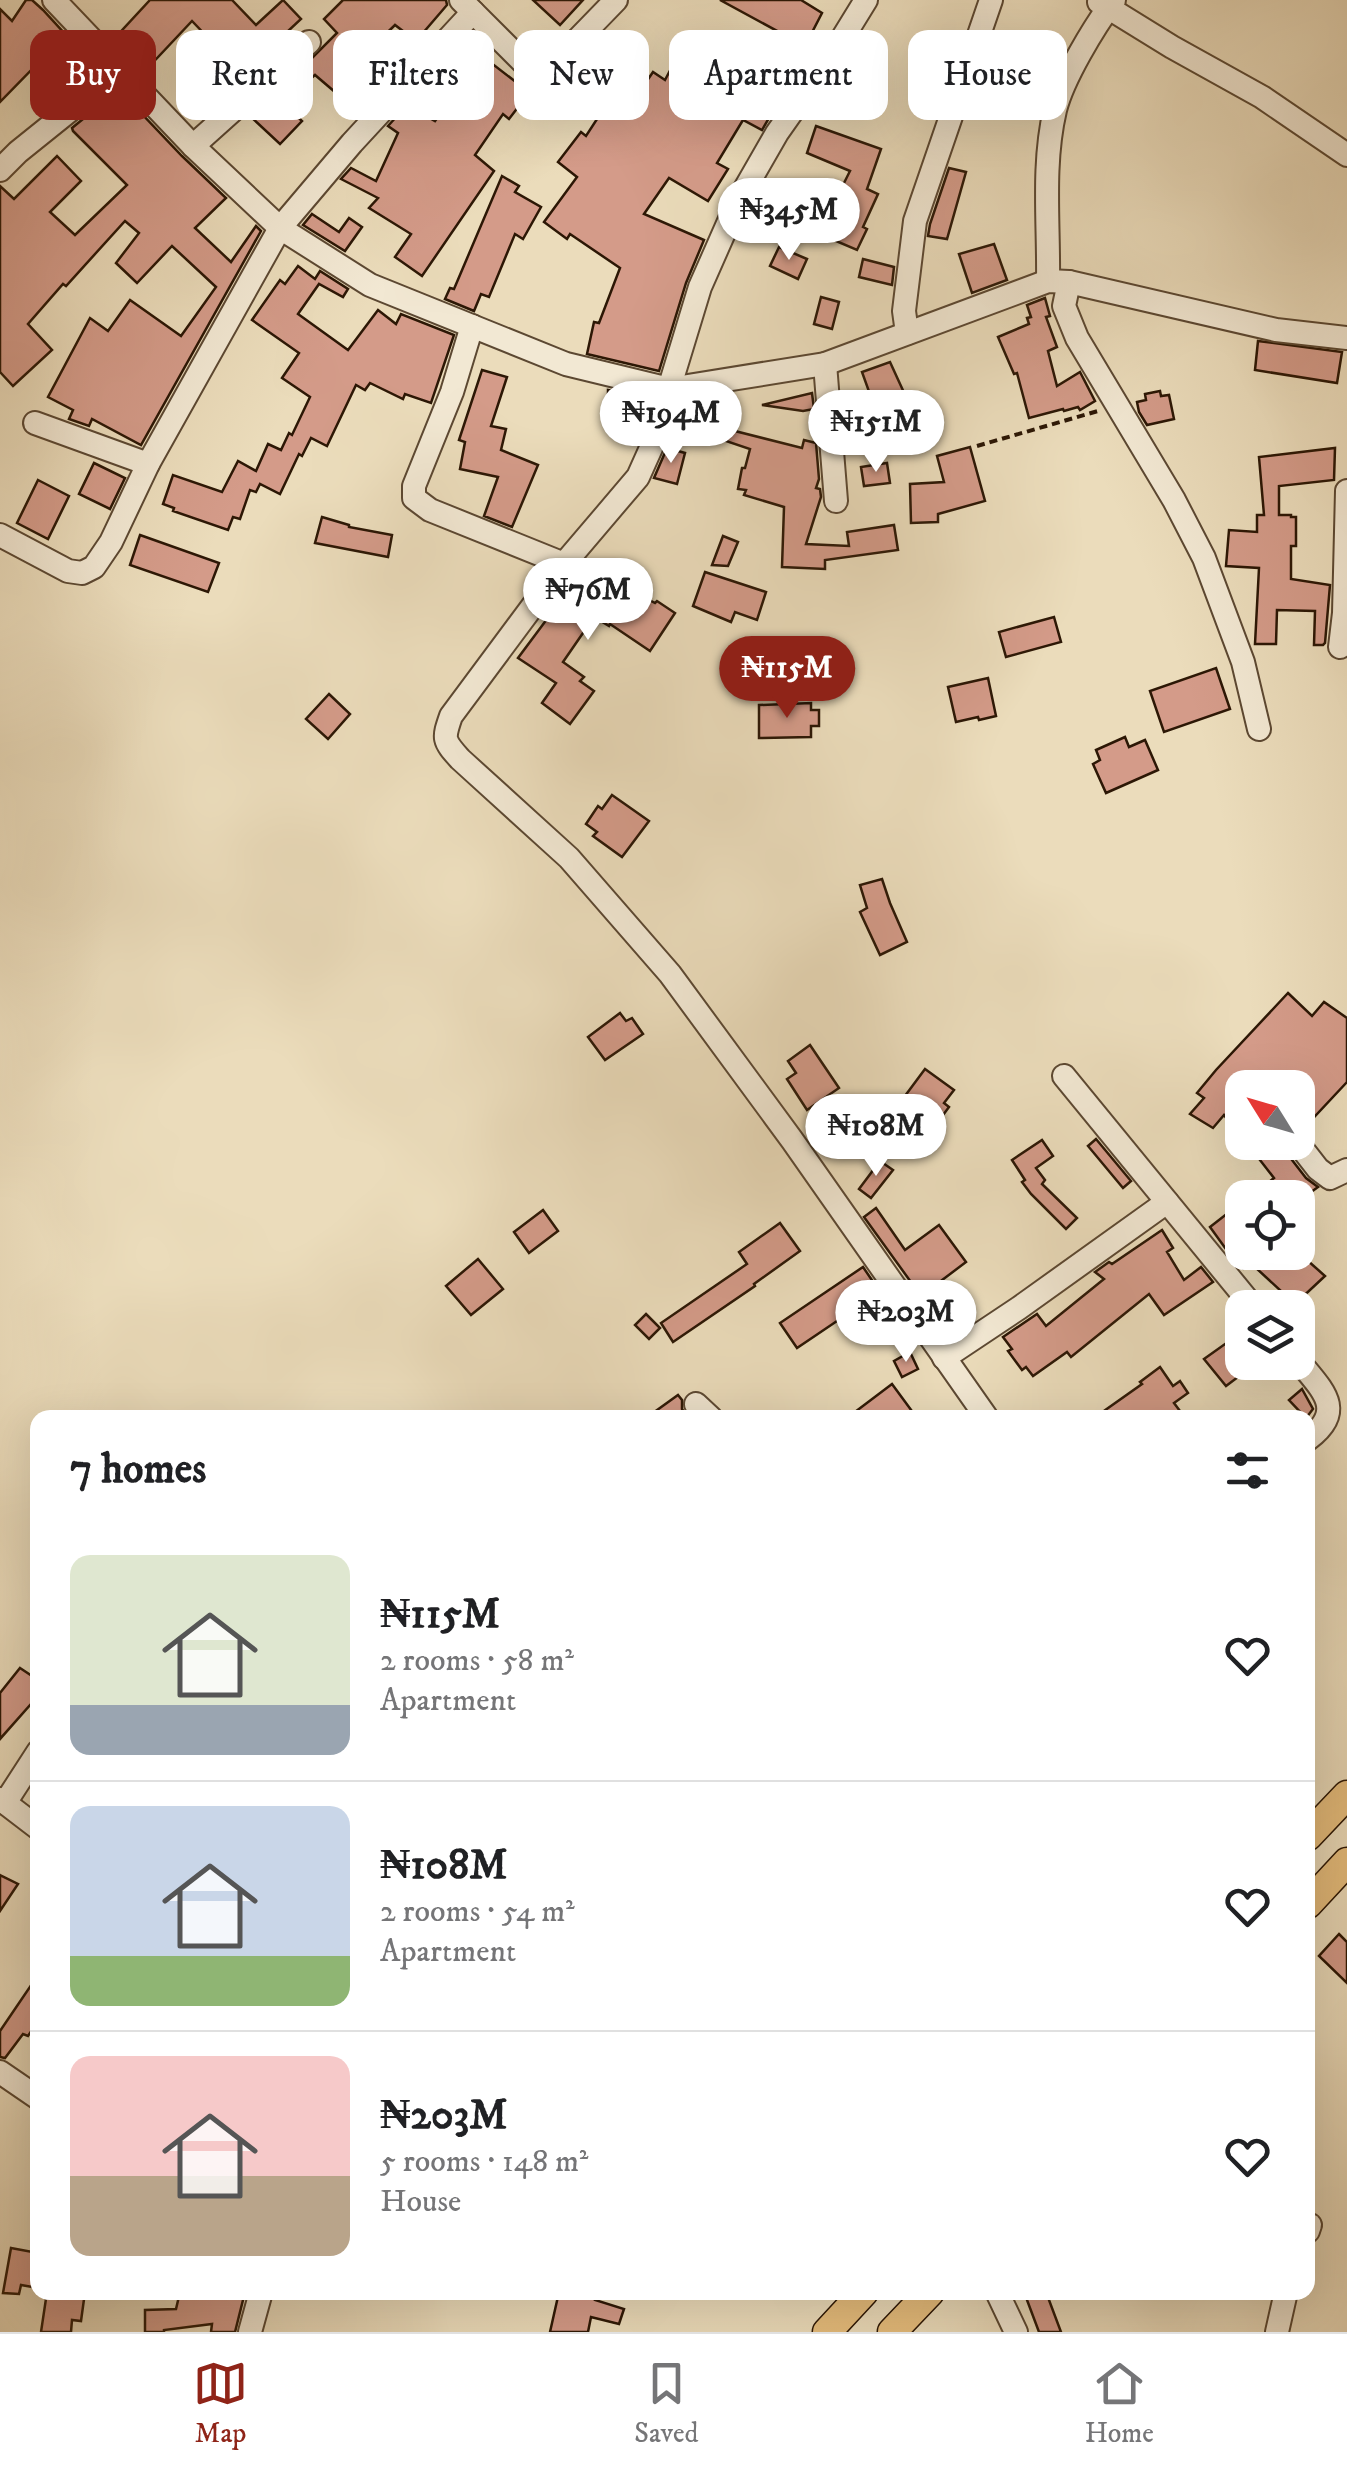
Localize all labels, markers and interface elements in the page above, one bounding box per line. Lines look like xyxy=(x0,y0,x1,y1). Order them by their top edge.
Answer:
chip: Buy xyxy=(30,30,156,120)
chip: Rent xyxy=(176,30,313,120)
chip: Filters xyxy=(333,30,494,120)
chip: New xyxy=(514,30,649,120)
chip: Apartment xyxy=(669,30,888,120)
chip: House xyxy=(908,30,1067,120)
pin: ₦345M xyxy=(719,178,859,263)
text: ₦345M xyxy=(740,190,838,230)
pin: ₦194M xyxy=(601,381,741,466)
pin: ₦151M xyxy=(806,390,946,475)
text: ₦194M xyxy=(622,393,720,433)
text: ₦151M xyxy=(830,402,922,442)
pin: ₦76M xyxy=(529,558,647,643)
text: ₦76M xyxy=(545,570,631,610)
pin: ₦115M xyxy=(717,636,857,721)
text: ₦115M xyxy=(741,648,833,688)
north arrow xyxy=(1225,1070,1315,1160)
map controls xyxy=(1225,1070,1315,1380)
pin: ₦108M xyxy=(806,1094,946,1179)
text: ₦108M xyxy=(827,1106,925,1146)
button: locate xyxy=(1225,1180,1315,1270)
pin: ₦203M xyxy=(836,1280,976,1365)
button: layers xyxy=(1225,1290,1315,1380)
text: ₦203M xyxy=(857,1292,955,1332)
icon: filters xyxy=(1220,1443,1275,1498)
text: 7 homes xyxy=(70,1444,206,1496)
text: ₦115M xyxy=(380,1589,500,1641)
icon: home xyxy=(150,1595,270,1715)
icon: heart xyxy=(1220,1628,1275,1683)
text: 2 rooms · 58 m² xyxy=(380,1641,574,1681)
text: Apartment xyxy=(380,1681,516,1721)
text: ₦108M xyxy=(380,1840,508,1892)
icon: home xyxy=(150,1846,270,1966)
icon: heart xyxy=(1220,1879,1275,1934)
text: 2 rooms · 54 m² xyxy=(380,1892,575,1932)
text: Apartment xyxy=(380,1932,516,1972)
text: ₦203M xyxy=(380,2090,508,2142)
icon: home xyxy=(150,2096,270,2216)
icon: heart xyxy=(1220,2129,1275,2184)
text: 5 rooms · 148 m² xyxy=(380,2142,588,2182)
text: House xyxy=(380,2182,461,2222)
tab: Map xyxy=(193,2356,248,2451)
tab: Saved xyxy=(634,2356,699,2451)
tab: Home xyxy=(1085,2356,1154,2451)

